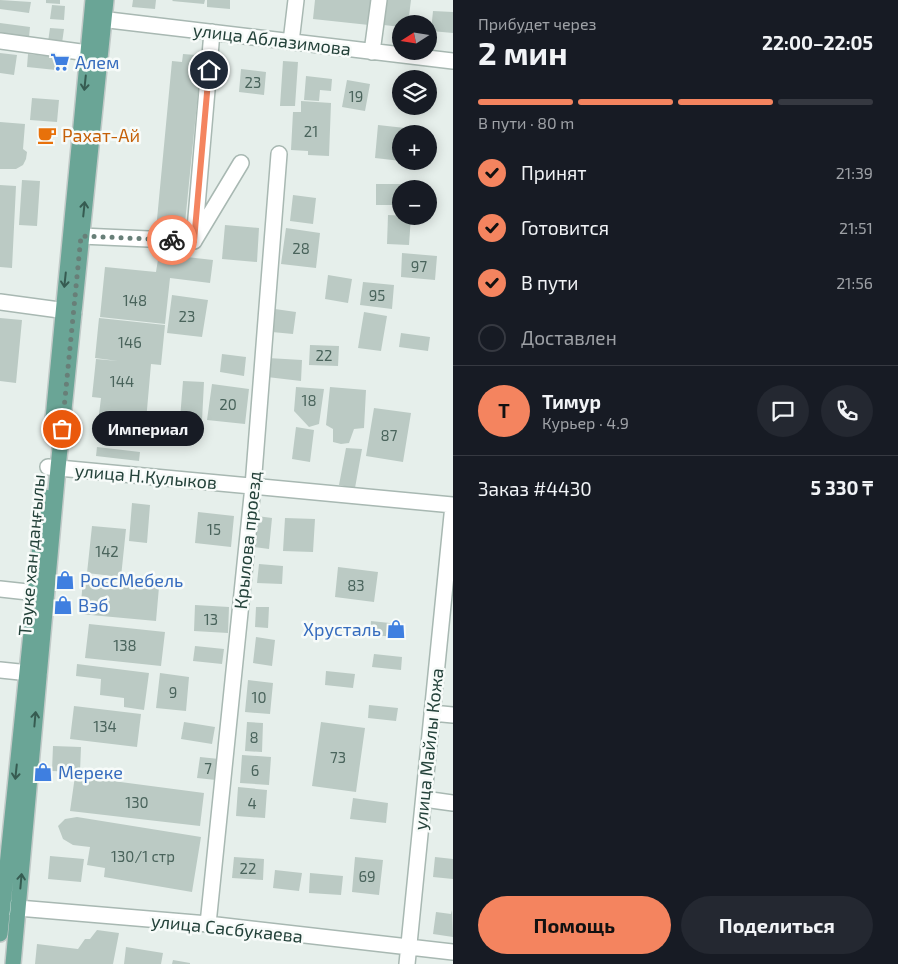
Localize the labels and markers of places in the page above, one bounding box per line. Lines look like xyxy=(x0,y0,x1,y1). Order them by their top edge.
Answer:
pin xyxy=(188,49,230,91)
supermarket icon: Алем xyxy=(49,51,71,73)
place label: Алем xyxy=(75,51,120,73)
cafe icon: Рахат-Ай xyxy=(36,124,58,146)
place label: Рахат-Ай xyxy=(62,124,140,146)
pin xyxy=(41,408,83,450)
callout: Империал xyxy=(92,412,204,446)
shop icon: РоссМебель xyxy=(54,569,76,591)
place label: РоссМебель xyxy=(80,569,183,591)
shop icon: Вэб xyxy=(52,594,74,616)
place label: Вэб xyxy=(78,594,109,616)
place label: Хрусталь xyxy=(303,618,381,640)
shop icon: Хрусталь xyxy=(385,618,407,640)
shop icon: Мереке xyxy=(32,761,54,783)
place label: Мереке xyxy=(58,761,123,783)

